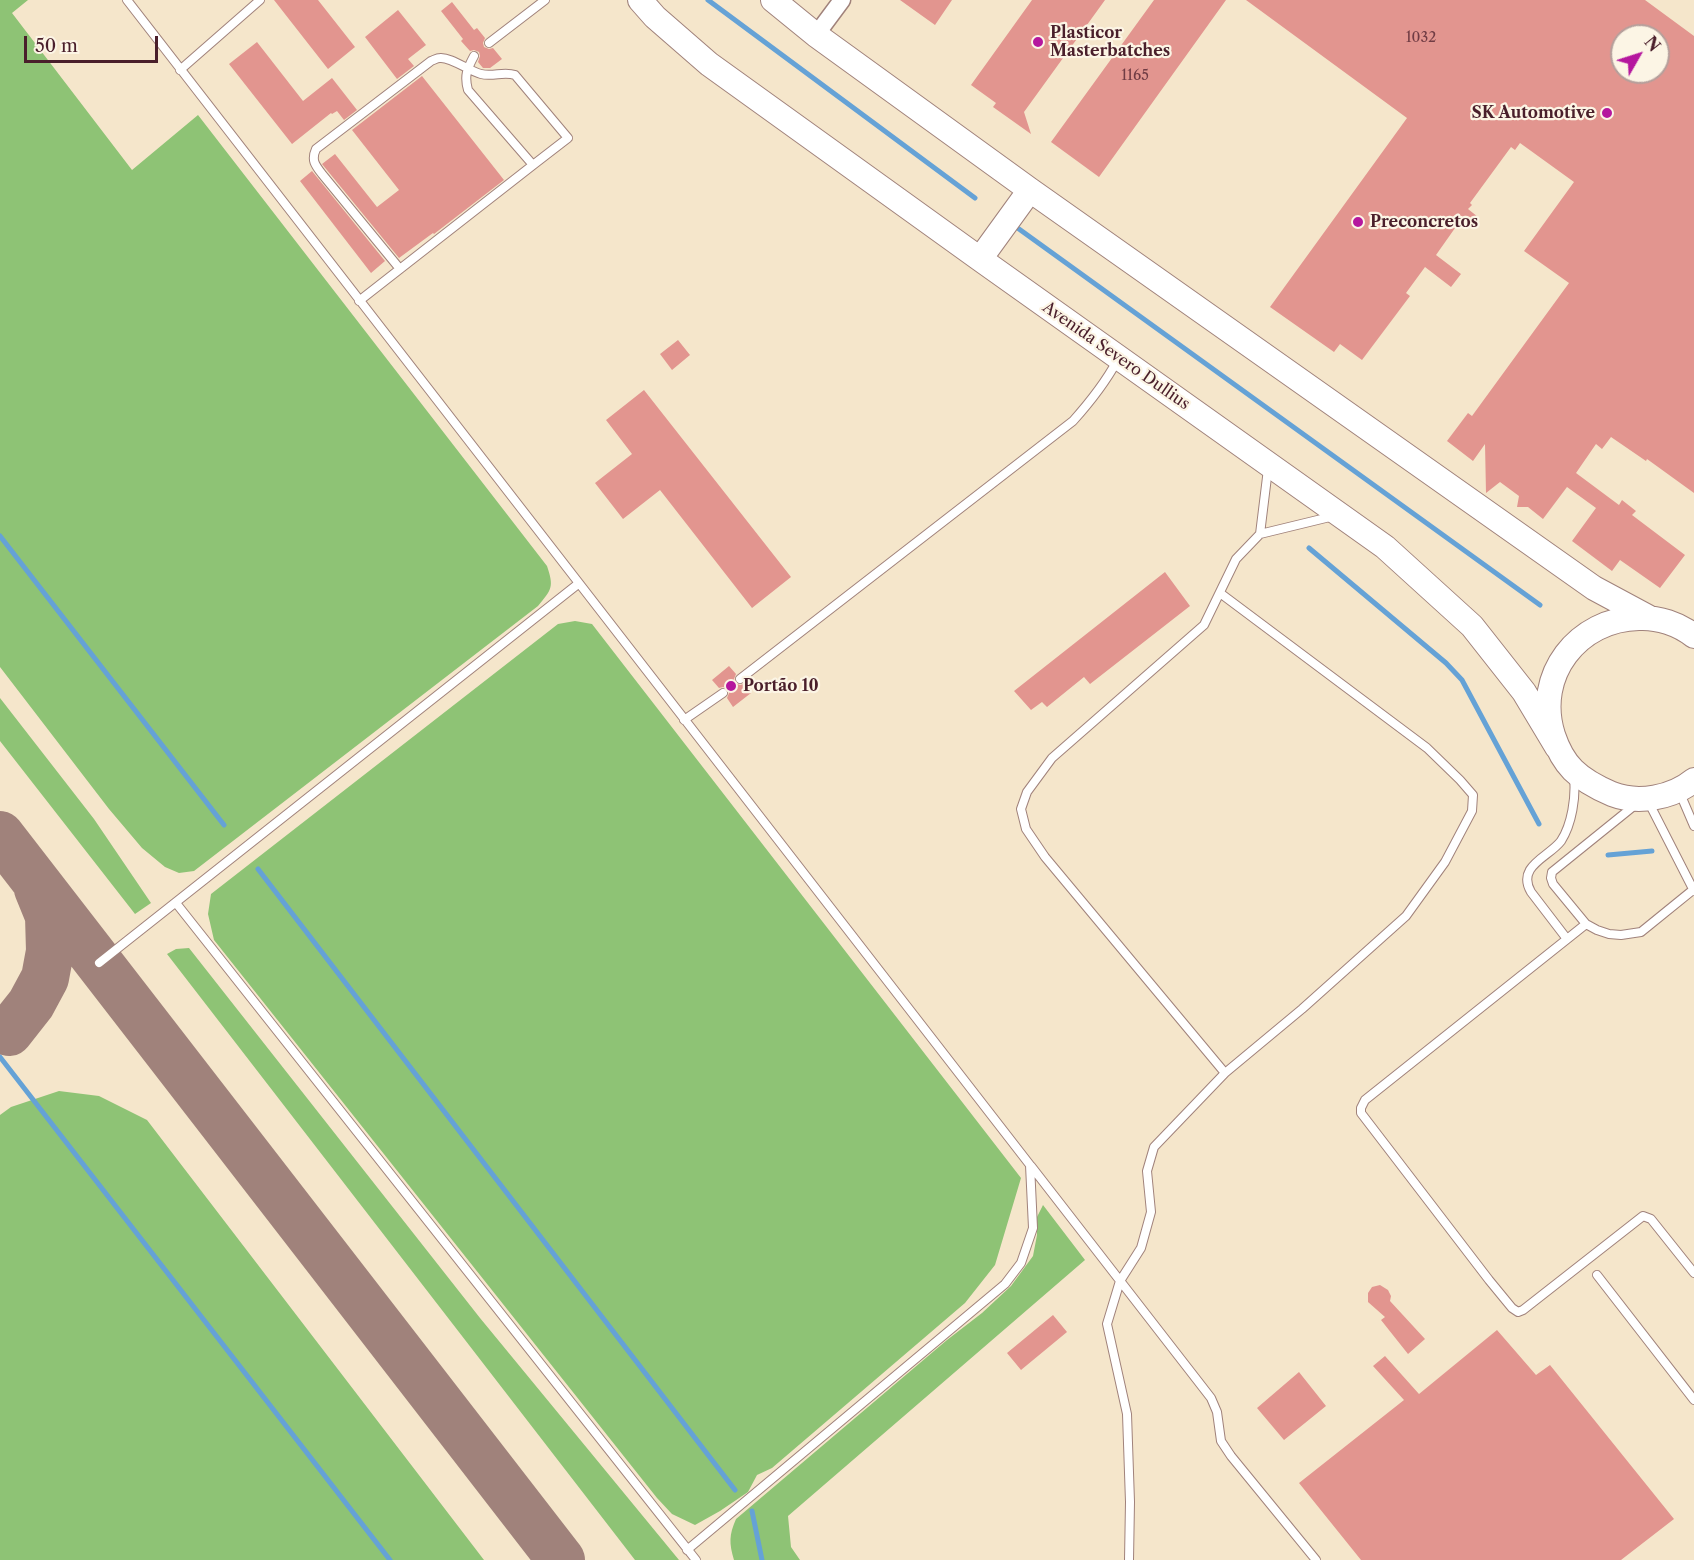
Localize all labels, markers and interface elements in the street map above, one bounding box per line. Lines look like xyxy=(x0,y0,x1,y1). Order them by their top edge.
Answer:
place label: Plasticor Masterbatches xyxy=(1050,23,1170,61)
scale bar xyxy=(27,24,160,62)
north arrow xyxy=(1610,24,1670,84)
house number: 1032 xyxy=(1406,30,1436,46)
text: N xyxy=(1640,32,1665,56)
text: 50 m xyxy=(35,35,78,57)
marker: Plasticor Masterbatches xyxy=(1031,35,1045,49)
house number: 1165 xyxy=(1121,68,1149,84)
place label: SK Automotive xyxy=(1472,103,1595,123)
marker: SK Automotive xyxy=(1600,106,1614,120)
place label: Preconcretos xyxy=(1370,212,1478,232)
marker: Preconcretos xyxy=(1351,215,1365,229)
street label: Avenida Severo Dullius xyxy=(1039,298,1193,414)
place label: Portão 10 xyxy=(743,676,819,696)
marker: Portão 10 xyxy=(724,679,738,693)

